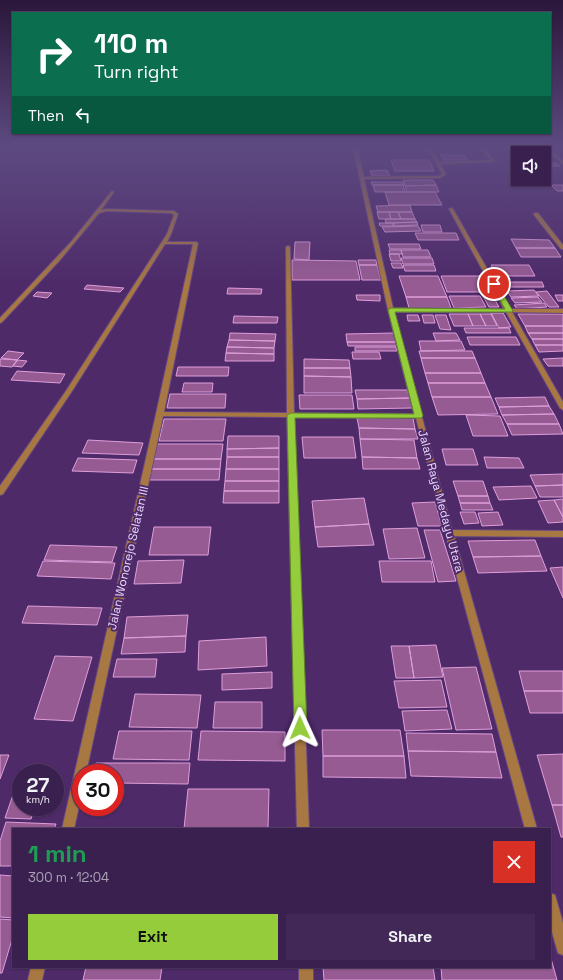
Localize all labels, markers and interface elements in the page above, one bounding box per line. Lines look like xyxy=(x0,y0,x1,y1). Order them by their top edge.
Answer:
text: 110 m xyxy=(94,25,168,61)
icon: right xyxy=(28,28,80,80)
text: Turn right xyxy=(94,60,178,83)
icon: left xyxy=(72,104,94,126)
text: Then xyxy=(28,106,64,125)
map controls xyxy=(511,146,551,186)
button: sound xyxy=(511,146,551,186)
pin xyxy=(477,267,511,301)
icon: arrive xyxy=(483,273,505,295)
street label: Jalan Raya Medayu Utara xyxy=(414,428,468,574)
street label: Jalan Wonorejo Selatan III xyxy=(104,485,152,631)
position arrow xyxy=(279,707,321,749)
speed limit sign: 30 xyxy=(72,764,124,816)
text: 27 xyxy=(27,772,49,798)
text: km/h xyxy=(26,793,50,806)
text: 1 min xyxy=(28,838,87,869)
button: close xyxy=(493,841,535,883)
text: 300 m · 12:04 xyxy=(28,869,109,886)
button: Exit xyxy=(28,914,278,960)
button: Share xyxy=(286,914,535,960)

